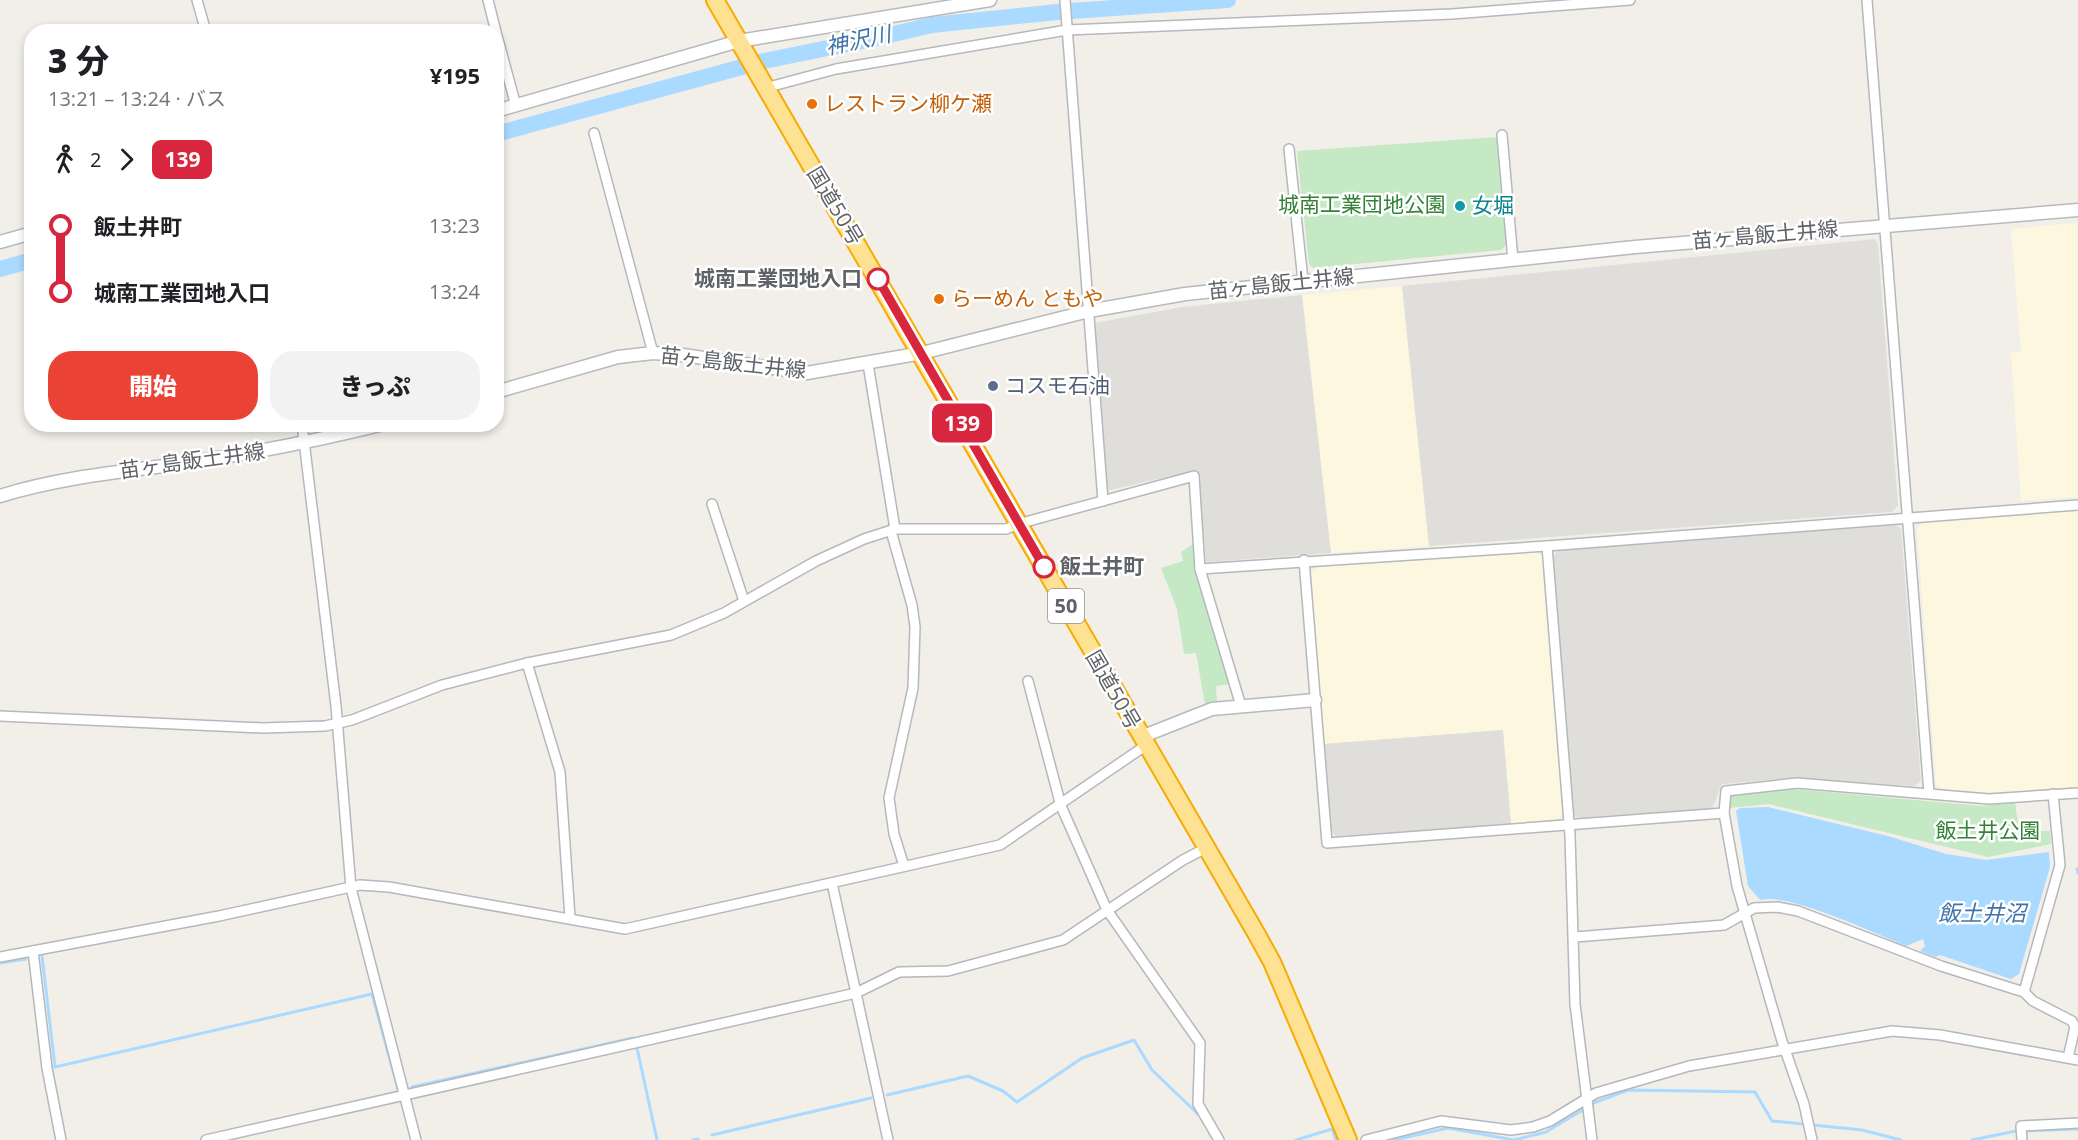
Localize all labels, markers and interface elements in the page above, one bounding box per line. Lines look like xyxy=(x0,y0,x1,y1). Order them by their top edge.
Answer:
water label: 神沢川 xyxy=(822,17,895,61)
text: 3 分 xyxy=(48,38,109,83)
text: ¥195 xyxy=(430,60,480,90)
text: 13:21 – 13:24 · バス xyxy=(48,85,226,112)
place label: レストラン柳ケ瀬 xyxy=(824,89,992,117)
marker: レストラン柳ケ瀬 xyxy=(805,97,819,111)
icon: walk xyxy=(48,143,81,176)
icon: forward xyxy=(110,143,143,176)
text: 139 xyxy=(164,145,200,173)
text: 2 xyxy=(90,146,101,173)
street label: 国道50号 xyxy=(801,161,870,250)
park label: 城南工業団地公園 xyxy=(1278,190,1446,218)
place label: 女堀 xyxy=(1472,191,1514,219)
marker: 女堀 xyxy=(1453,199,1467,213)
text: 飯土井町 xyxy=(94,211,182,241)
text: 13:23 xyxy=(429,212,480,239)
street label: 苗ヶ島飯土井線 xyxy=(1690,214,1839,254)
street label: 苗ヶ島飯土井線 xyxy=(1206,261,1355,305)
place label: 城南工業団地入口 xyxy=(694,264,862,292)
marker: 城南工業団地入口 xyxy=(867,268,889,290)
text: 城南工業団地入口 xyxy=(94,277,270,307)
text: 13:24 xyxy=(429,278,480,305)
place label: らーめん ともや xyxy=(951,284,1103,312)
marker: らーめん ともや xyxy=(932,292,946,306)
street label: 苗ヶ島飯土井線 xyxy=(659,340,808,384)
button: 開始 xyxy=(48,351,258,420)
button: きっぷ xyxy=(270,351,480,420)
place label: コスモ石油 xyxy=(1005,371,1110,399)
marker: コスモ石油 xyxy=(986,379,1000,393)
line badge: 139 xyxy=(928,404,996,442)
text: 139 xyxy=(944,409,980,437)
street label: 苗ヶ島飯土井線 xyxy=(117,436,267,484)
place label: 飯土井町 xyxy=(1059,552,1144,580)
marker: 飯土井町 xyxy=(1033,556,1055,578)
road number: 50 xyxy=(1048,589,1084,623)
street label: 国道50号 xyxy=(1080,645,1148,734)
park label: 飯土井公園 xyxy=(1936,816,2041,844)
water label: 飯土井沼 xyxy=(1938,897,2029,927)

